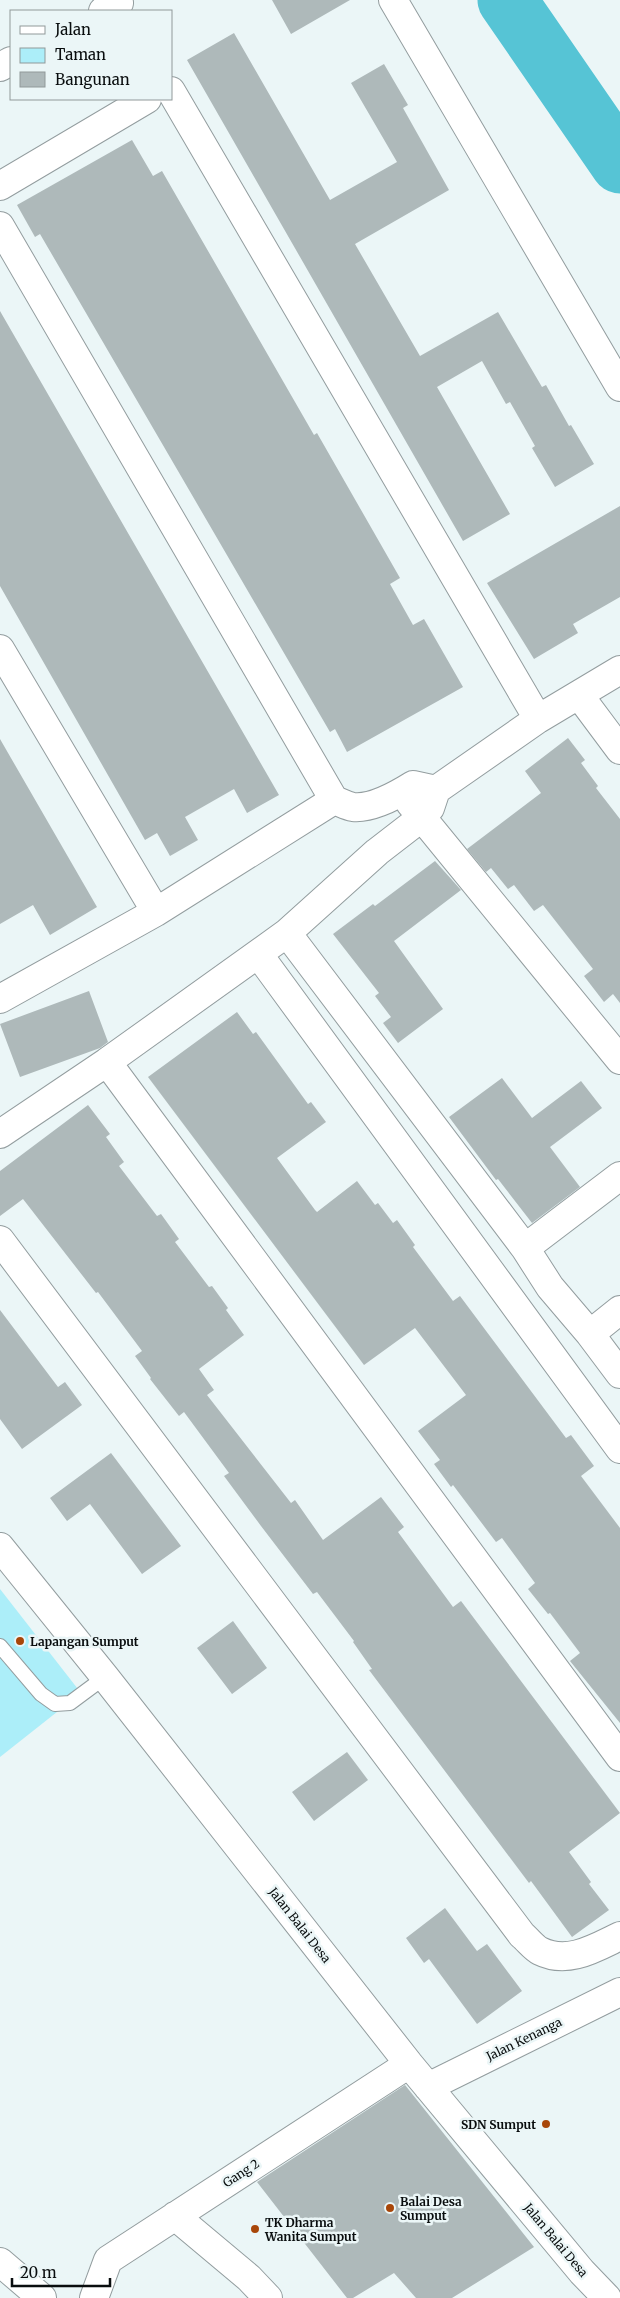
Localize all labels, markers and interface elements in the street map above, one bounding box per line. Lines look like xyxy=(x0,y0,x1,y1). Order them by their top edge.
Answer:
legend xyxy=(10,10,172,100)
text: Jalan xyxy=(54,20,91,39)
text: Taman xyxy=(55,45,106,64)
text: Bangunan xyxy=(55,70,130,89)
place label: Lapangan Sumput xyxy=(30,1634,139,1649)
marker: Lapangan Sumput xyxy=(14,1635,26,1647)
street label: Jalan Balai Desa xyxy=(265,1884,334,1966)
street label: Jalan Kenanga xyxy=(483,2014,565,2064)
place label: SDN Sumput xyxy=(461,2117,536,2132)
marker: SDN Sumput xyxy=(540,2118,552,2130)
street label: Gang 2 xyxy=(220,2156,262,2190)
place label: Balai Desa Sumput xyxy=(400,2194,462,2223)
street label: Jalan Balai Desa xyxy=(520,2199,592,2280)
marker: Balai Desa Sumput xyxy=(384,2202,396,2214)
place label: TK Dharma Wanita Sumput xyxy=(264,2215,357,2244)
marker: TK Dharma Wanita Sumput xyxy=(249,2223,261,2235)
scale bar xyxy=(12,2256,110,2288)
text: 20 m xyxy=(20,2263,57,2282)

